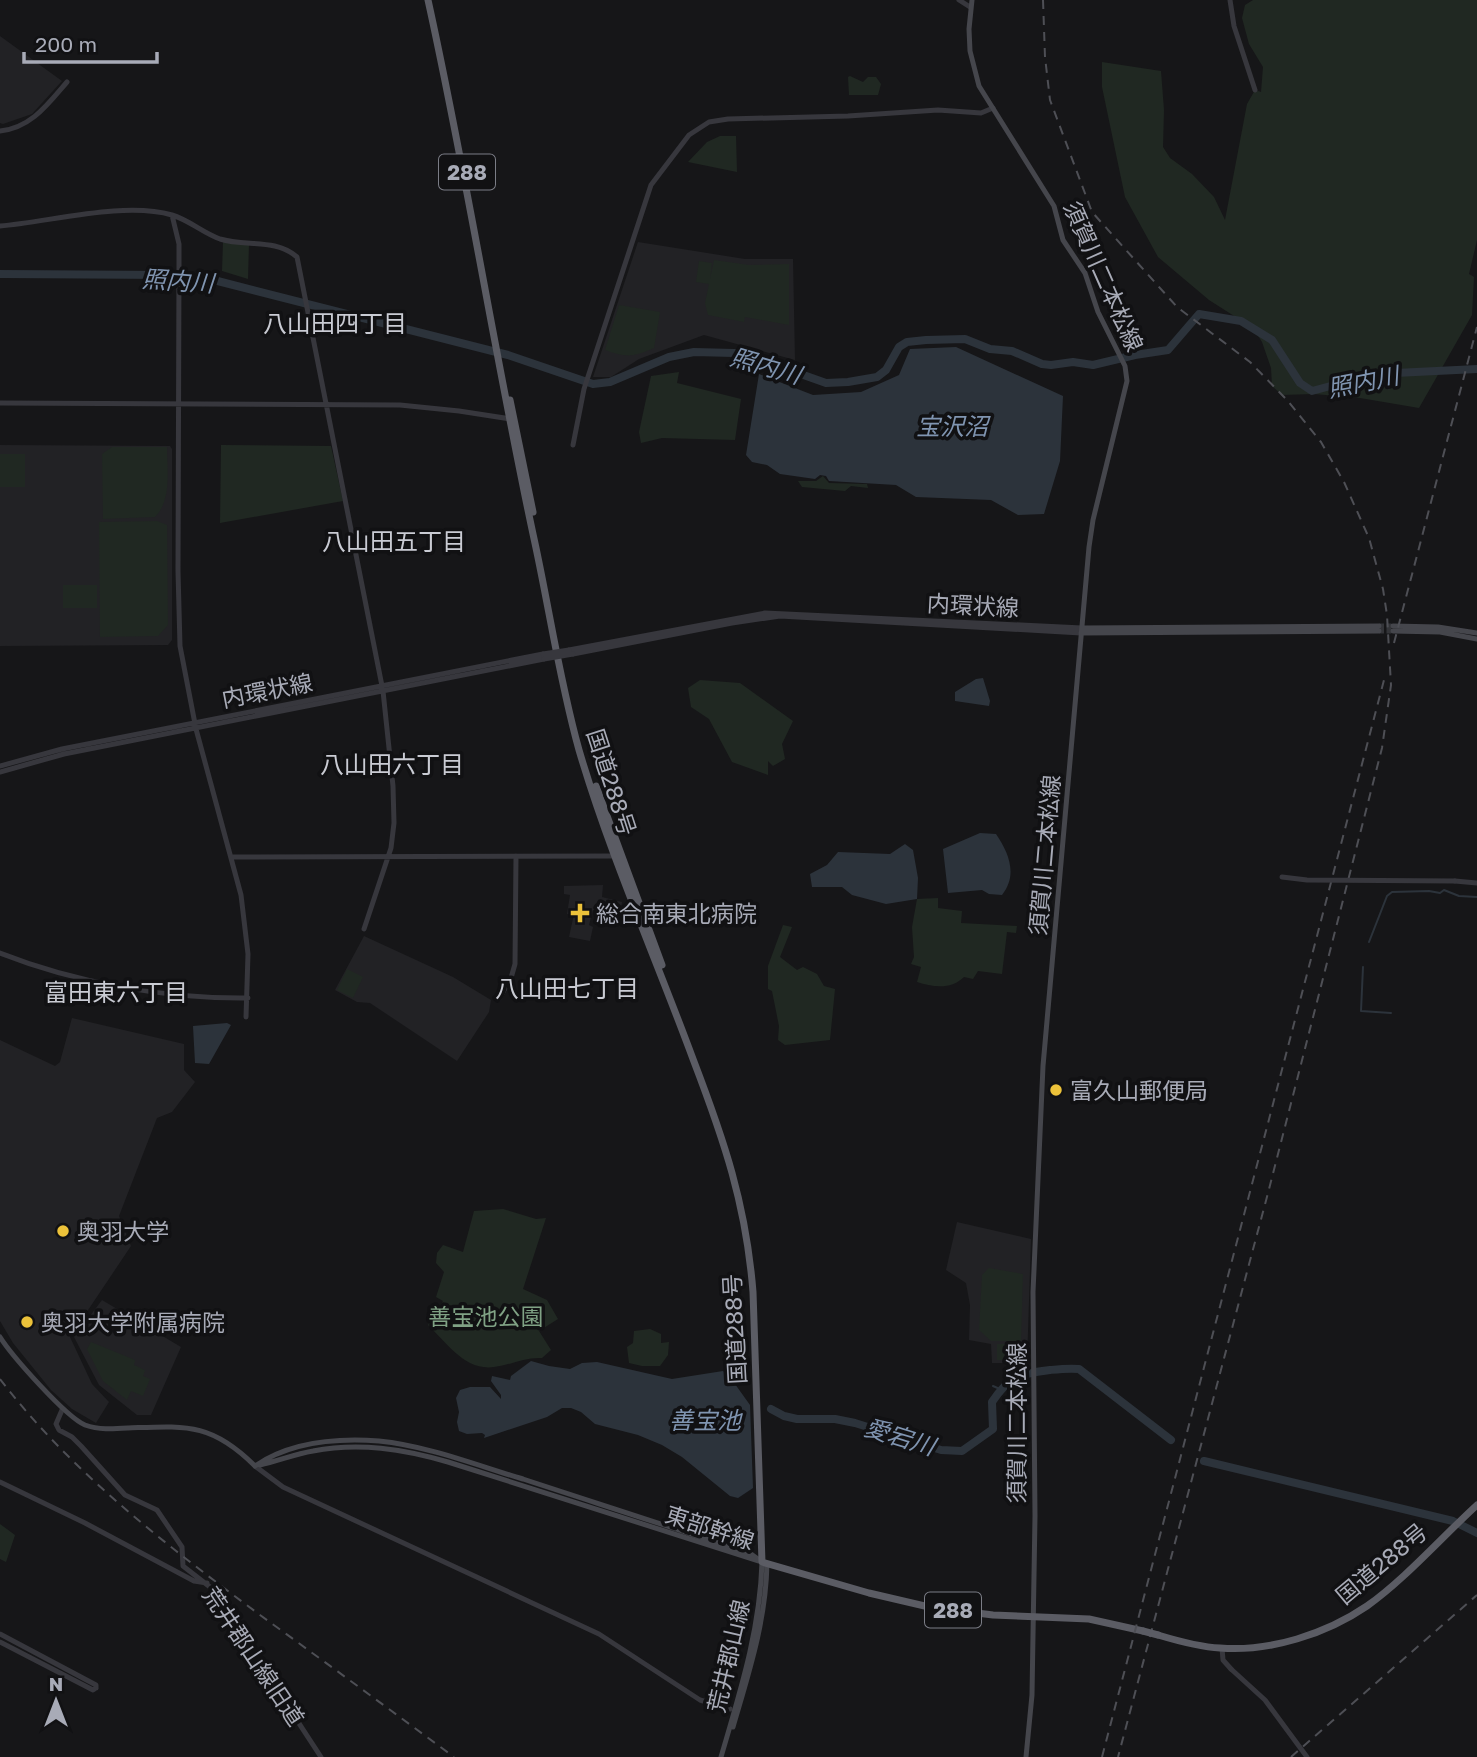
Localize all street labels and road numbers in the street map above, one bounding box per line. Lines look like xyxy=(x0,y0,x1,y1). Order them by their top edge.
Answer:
road number: 288 xyxy=(439,154,495,190)
street label: 須賀川二本松線 xyxy=(1058,197,1150,355)
street label: 内環状線 xyxy=(926,589,1020,621)
street label: 内環状線 xyxy=(219,667,315,713)
street label: 国道288号 xyxy=(582,725,642,839)
street label: 須賀川二本松線 xyxy=(1023,774,1065,936)
street label: 国道288号 xyxy=(717,1273,751,1385)
street label: 須賀川二本松線 xyxy=(1002,1343,1030,1504)
street label: 東部幹線 xyxy=(662,1499,758,1555)
street label: 国道288号 xyxy=(1330,1517,1432,1609)
street label: 荒井郡山線旧道 xyxy=(197,1581,311,1731)
road number: 288 xyxy=(925,1592,981,1628)
street label: 荒井郡山線 xyxy=(701,1597,755,1715)

